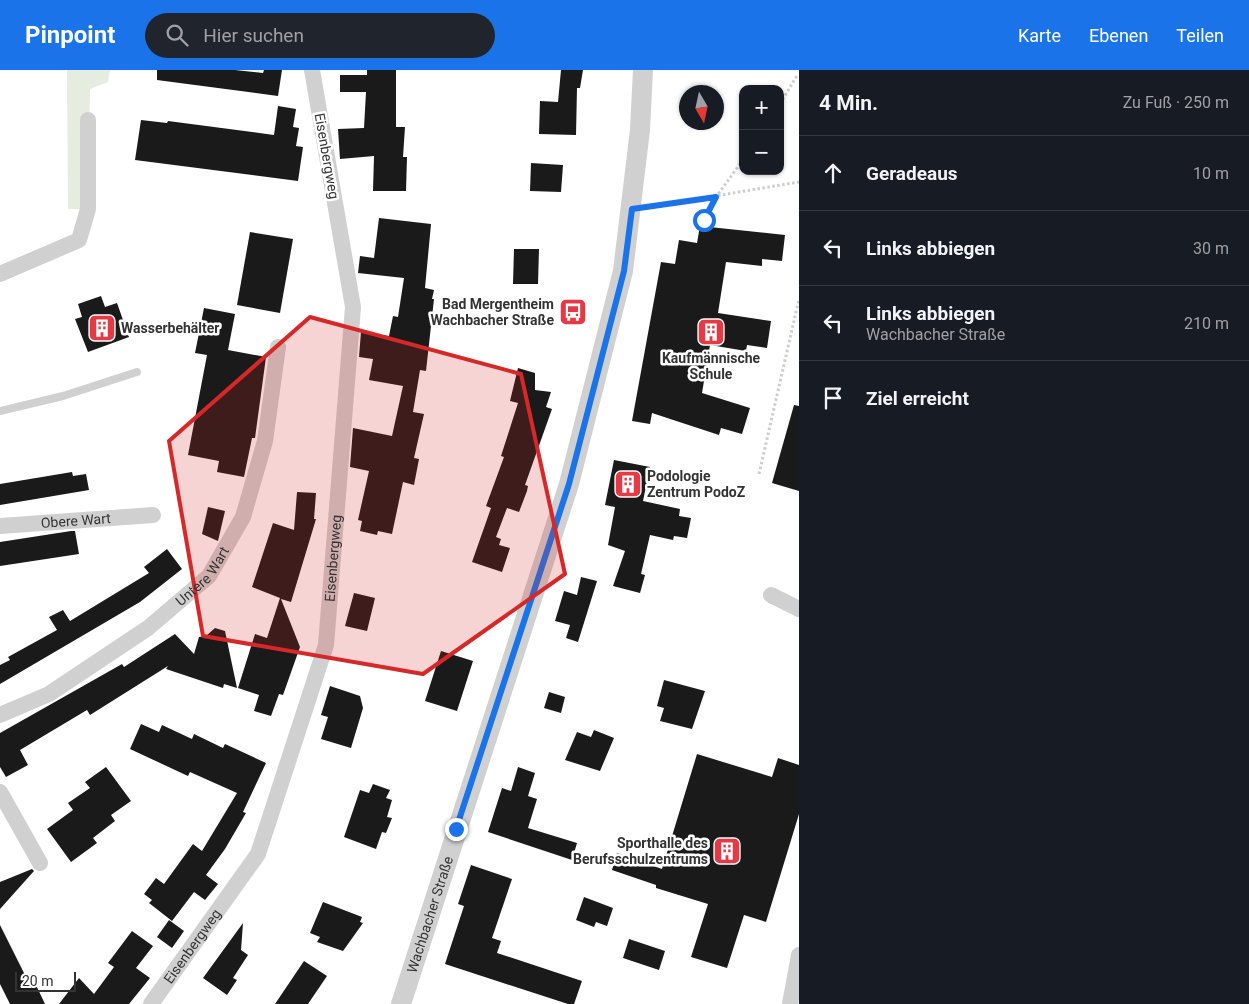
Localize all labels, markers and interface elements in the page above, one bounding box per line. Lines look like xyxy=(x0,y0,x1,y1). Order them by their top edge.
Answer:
search box xyxy=(145,13,495,58)
text: Pinpoint xyxy=(25,21,115,49)
icon: search xyxy=(163,21,191,49)
text: Hier suchen xyxy=(203,24,304,47)
text: Karte xyxy=(1018,25,1061,46)
text: Ebenen xyxy=(1089,25,1148,46)
text: Teilen xyxy=(1176,25,1224,46)
north arrow xyxy=(679,85,724,130)
map controls xyxy=(739,85,784,175)
button: + xyxy=(739,85,784,130)
text: 4 Min. xyxy=(819,91,878,115)
text: Zu Fuß · 250 m xyxy=(1123,93,1229,112)
street label: Eisenbergweg xyxy=(312,112,342,200)
button: − xyxy=(739,130,784,175)
icon: ahead xyxy=(819,159,847,187)
text: Geradeaus xyxy=(866,162,958,185)
text: 10 m xyxy=(1193,164,1229,183)
route start xyxy=(693,209,716,232)
icon: left xyxy=(819,234,847,262)
text: Links abbiegen xyxy=(866,237,995,260)
text: 30 m xyxy=(1193,239,1229,258)
place label: Bad Mergentheim Wachbacher Straße xyxy=(431,296,554,328)
bus stop icon: Bad Mergentheim Wachbacher Straße xyxy=(558,297,588,327)
text: Links abbiegen xyxy=(866,302,995,325)
icon: left xyxy=(819,309,847,337)
building icon: Wasserbehälter xyxy=(87,313,117,343)
text: 210 m xyxy=(1184,314,1229,333)
building icon: Kaufmännische Schule xyxy=(696,317,726,347)
place label: Wasserbehälter xyxy=(121,320,220,336)
text: Wachbacher Straße xyxy=(866,325,1005,344)
place label: Kaufmännische Schule xyxy=(662,350,761,382)
icon: arrive xyxy=(819,384,847,412)
text: Ziel erreicht xyxy=(866,387,969,410)
place label: Podologie Zentrum PodoZ xyxy=(647,468,746,500)
building icon: Podologie Zentrum PodoZ xyxy=(613,469,643,499)
street label: Obere Wart xyxy=(40,510,112,531)
street label: Eisenbergweg xyxy=(321,514,344,603)
street label: Untere Wart xyxy=(172,543,232,609)
route end xyxy=(445,818,468,841)
place label: Sporthalle des Berufsschulzentrums xyxy=(573,835,708,867)
building icon: Sporthalle des Berufsschulzentrums xyxy=(712,836,742,866)
street label: Wachbacher Straße xyxy=(404,854,456,975)
street label: Eisenbergweg xyxy=(160,906,224,986)
scale bar xyxy=(15,969,76,992)
text: 20 m xyxy=(22,973,54,989)

